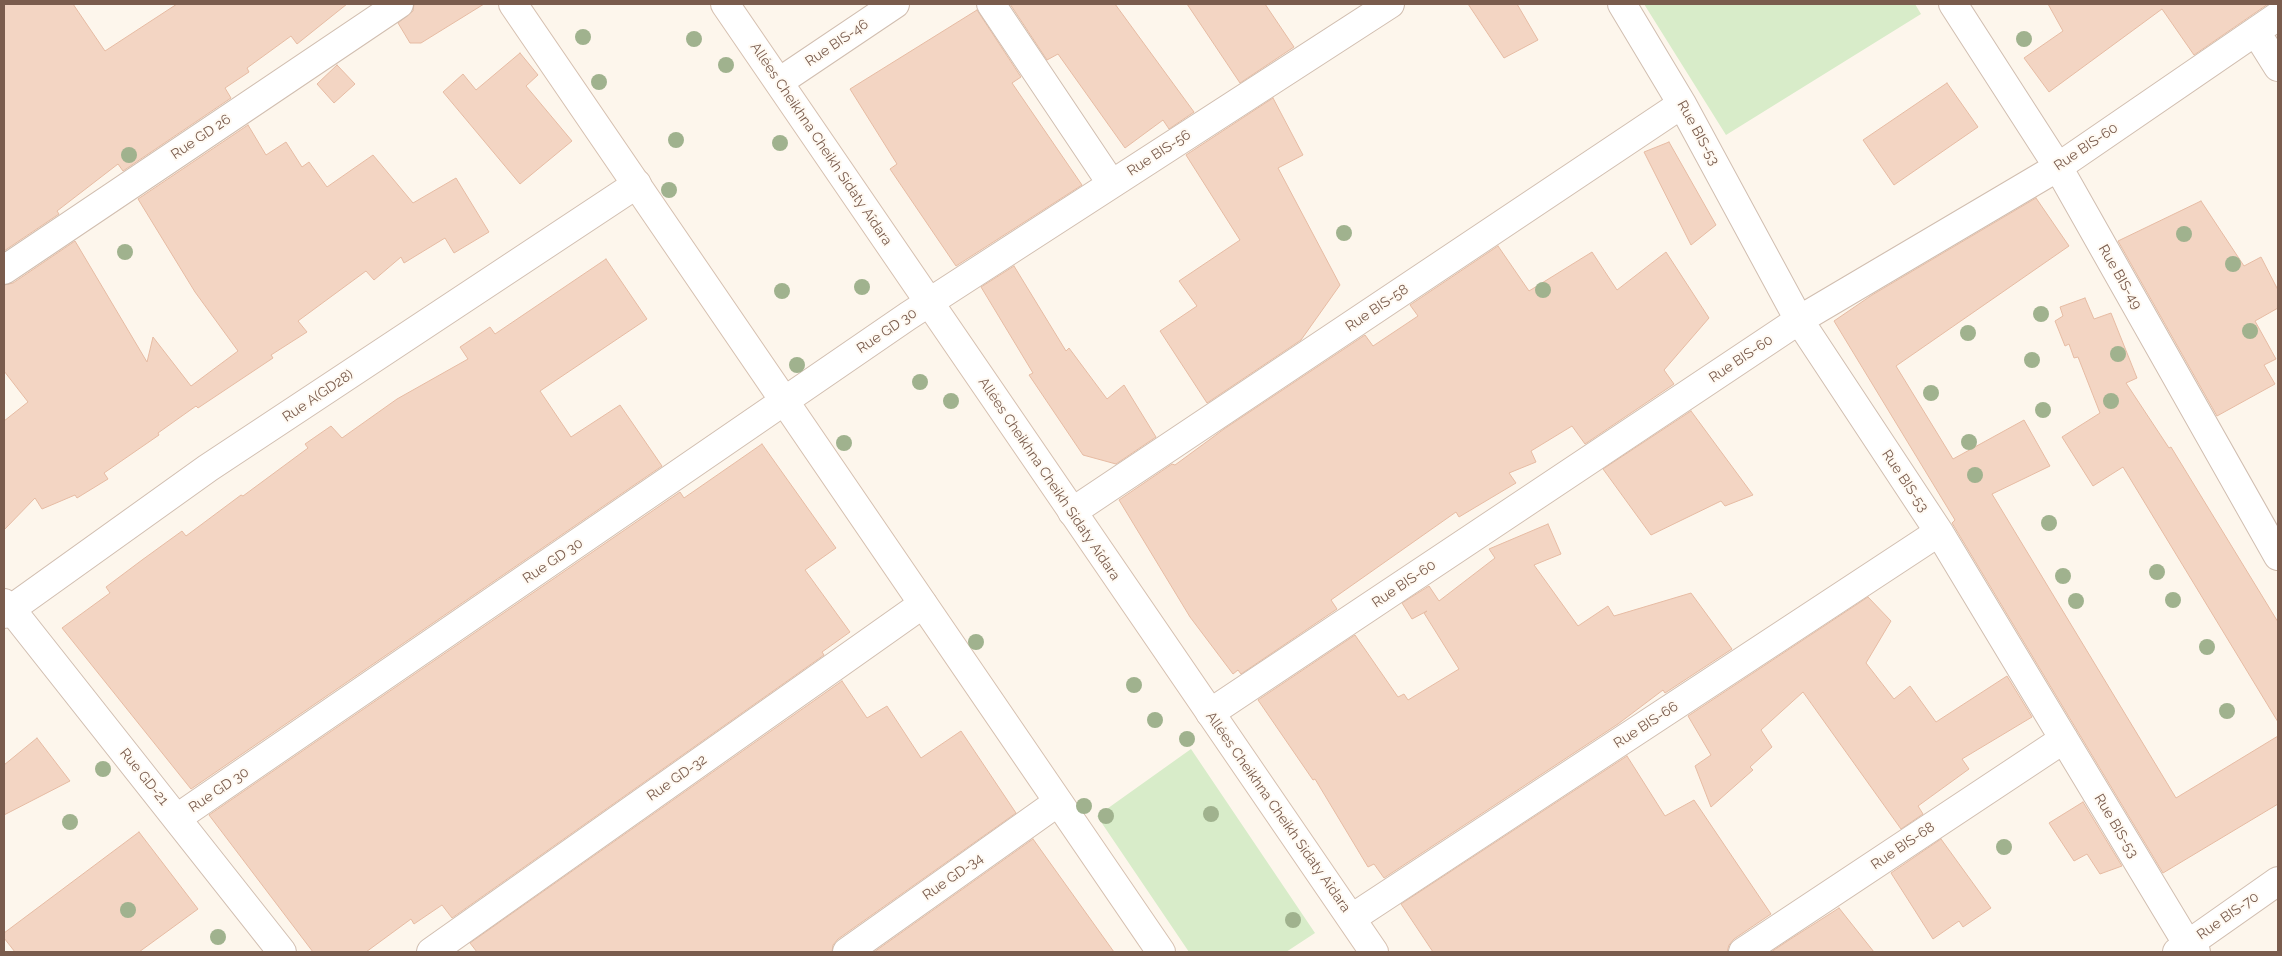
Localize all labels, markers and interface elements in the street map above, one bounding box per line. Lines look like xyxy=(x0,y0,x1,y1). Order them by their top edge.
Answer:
street label: Rue BIS-46 xyxy=(802,16,872,70)
street label: Allées Cheikhna Cheikh Sidaty Aîdara xyxy=(747,39,895,249)
street label: Rue BIS-53 xyxy=(1673,98,1723,168)
street label: Rue GD 26 xyxy=(168,111,234,163)
street label: Rue BIS-60 xyxy=(2051,120,2121,174)
street label: Rue BIS-56 xyxy=(1124,126,1194,180)
street label: Rue BIS-49 xyxy=(2095,242,2145,312)
street label: Rue BIS-58 xyxy=(1342,281,1412,335)
street label: Rue GD 30 xyxy=(854,305,920,357)
street label: Rue BIS-60 xyxy=(1706,332,1776,386)
street label: Rue A(GD28) xyxy=(280,366,356,426)
street label: Allées Cheikhna Cheikh Sidaty Aîdara xyxy=(975,374,1123,584)
street label: Rue BIS-53 xyxy=(1878,447,1932,515)
street label: Rue GD 30 xyxy=(520,535,586,587)
street label: Rue BIS-60 xyxy=(1369,557,1439,611)
street label: Rue BIS-66 xyxy=(1611,698,1681,752)
street label: Allées Cheikhna Cheikh Sidaty Aîdara xyxy=(1202,708,1354,916)
street label: Rue GD-21 xyxy=(116,745,172,809)
street label: Rue GD-32 xyxy=(644,751,710,805)
street label: Rue GD 30 xyxy=(186,764,252,816)
street label: Rue BIS-53 xyxy=(2090,791,2142,861)
street label: Rue BIS-68 xyxy=(1868,819,1938,873)
street label: Rue GD-34 xyxy=(920,850,986,904)
street label: Rue BIS-70 xyxy=(2194,889,2262,943)

